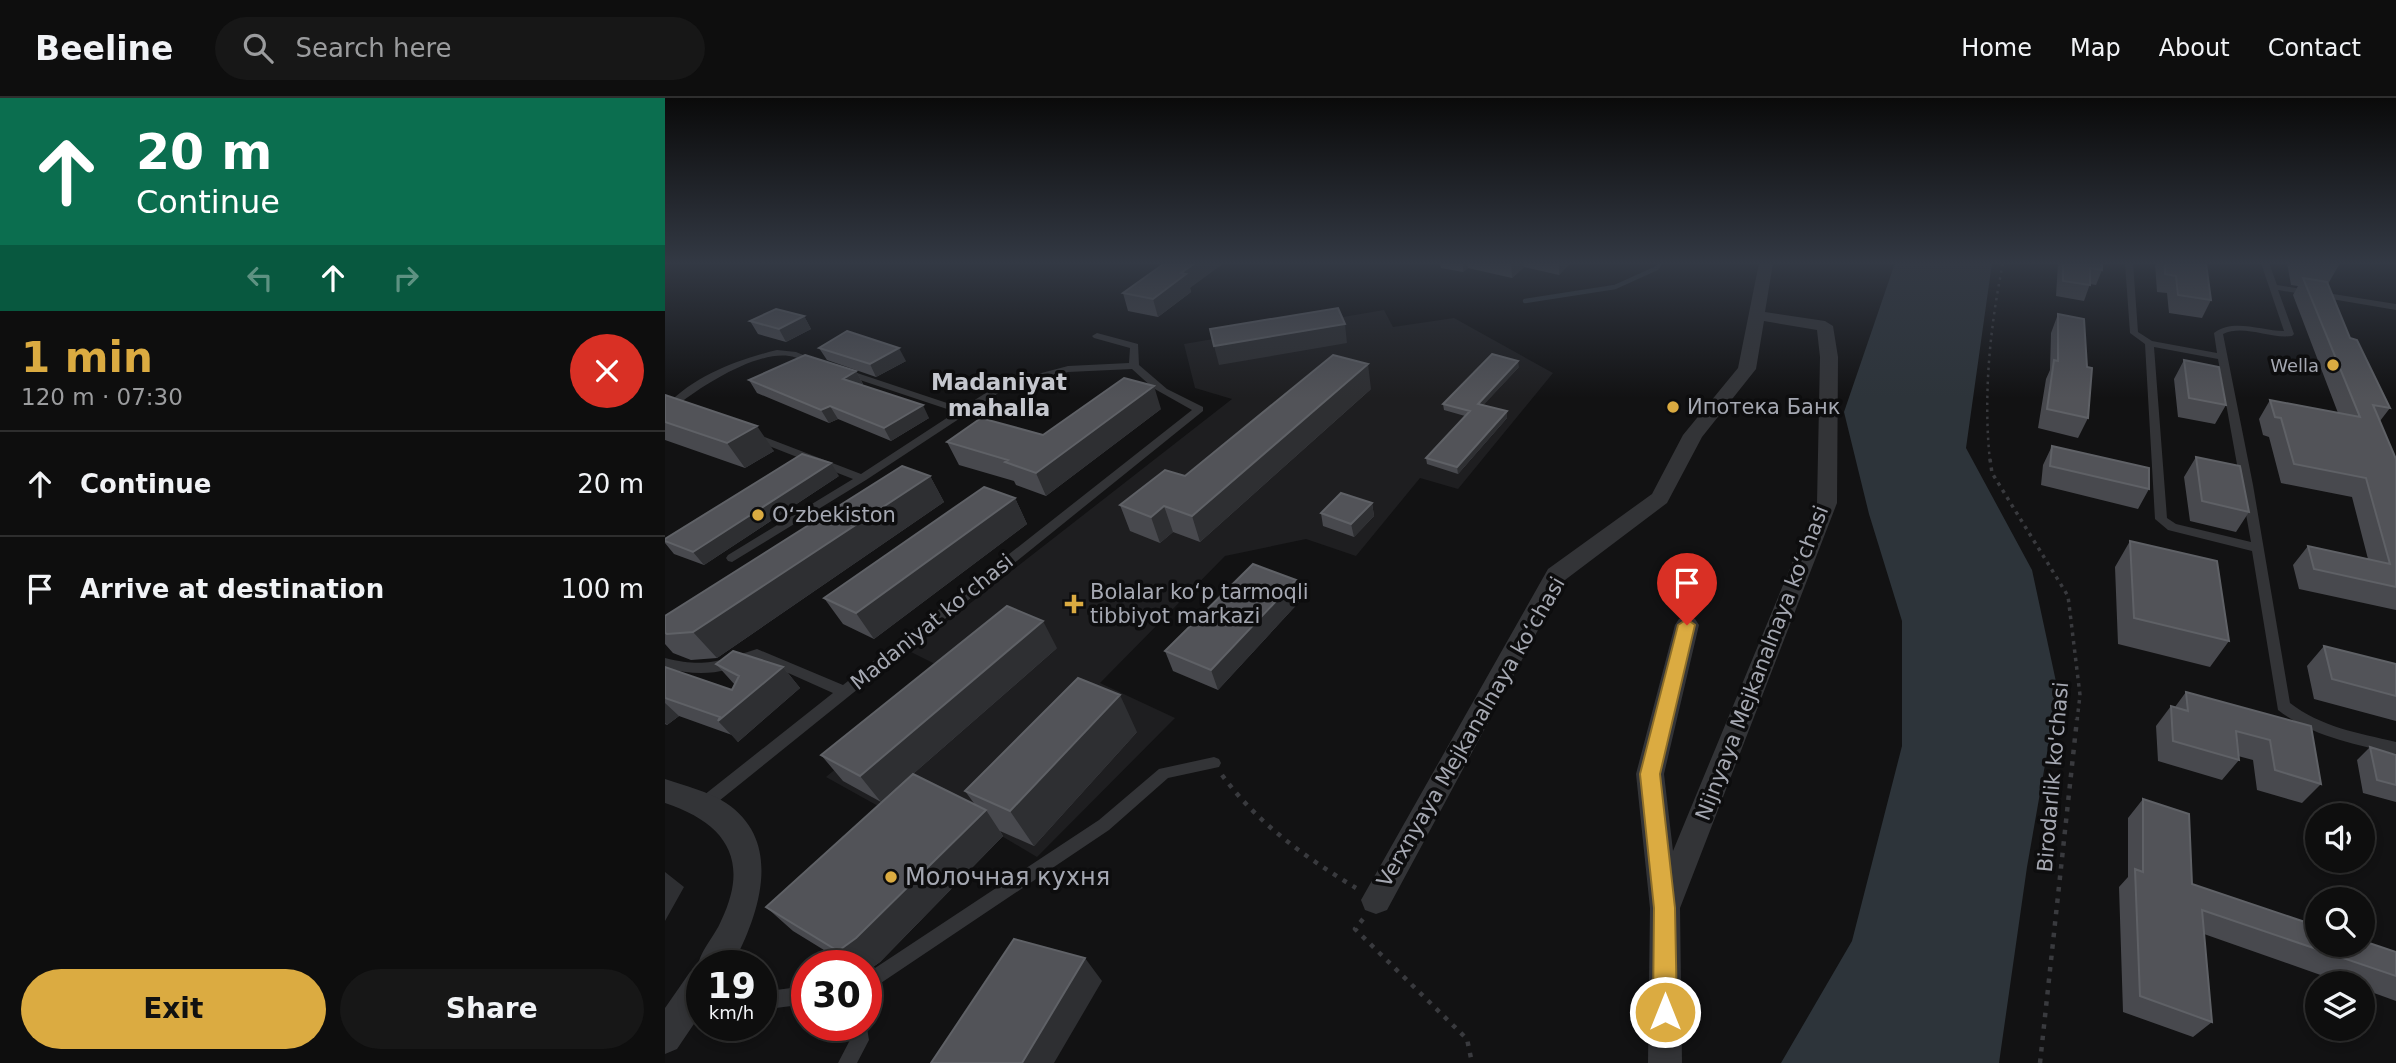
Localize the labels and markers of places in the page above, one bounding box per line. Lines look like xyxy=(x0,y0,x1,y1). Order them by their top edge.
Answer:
place label: Wella xyxy=(2270,355,2319,376)
marker: Wella xyxy=(2325,357,2341,373)
place label: Ипотека Банк xyxy=(1687,395,1840,419)
marker: Ипотека Банк xyxy=(1665,399,1681,415)
place label: Oʻzbekiston xyxy=(772,503,896,527)
marker: Oʻzbekiston xyxy=(750,507,766,523)
pin xyxy=(1657,553,1717,625)
place label: Bolalar ko‘p tarmoqli tibbiyot markazi xyxy=(1090,580,1309,628)
marker: Bolalar ko‘p tarmoqli tibbiyot markazi xyxy=(1064,594,1084,614)
place label: Молочная кухня xyxy=(905,863,1110,891)
marker: Молочная кухня xyxy=(883,869,899,885)

